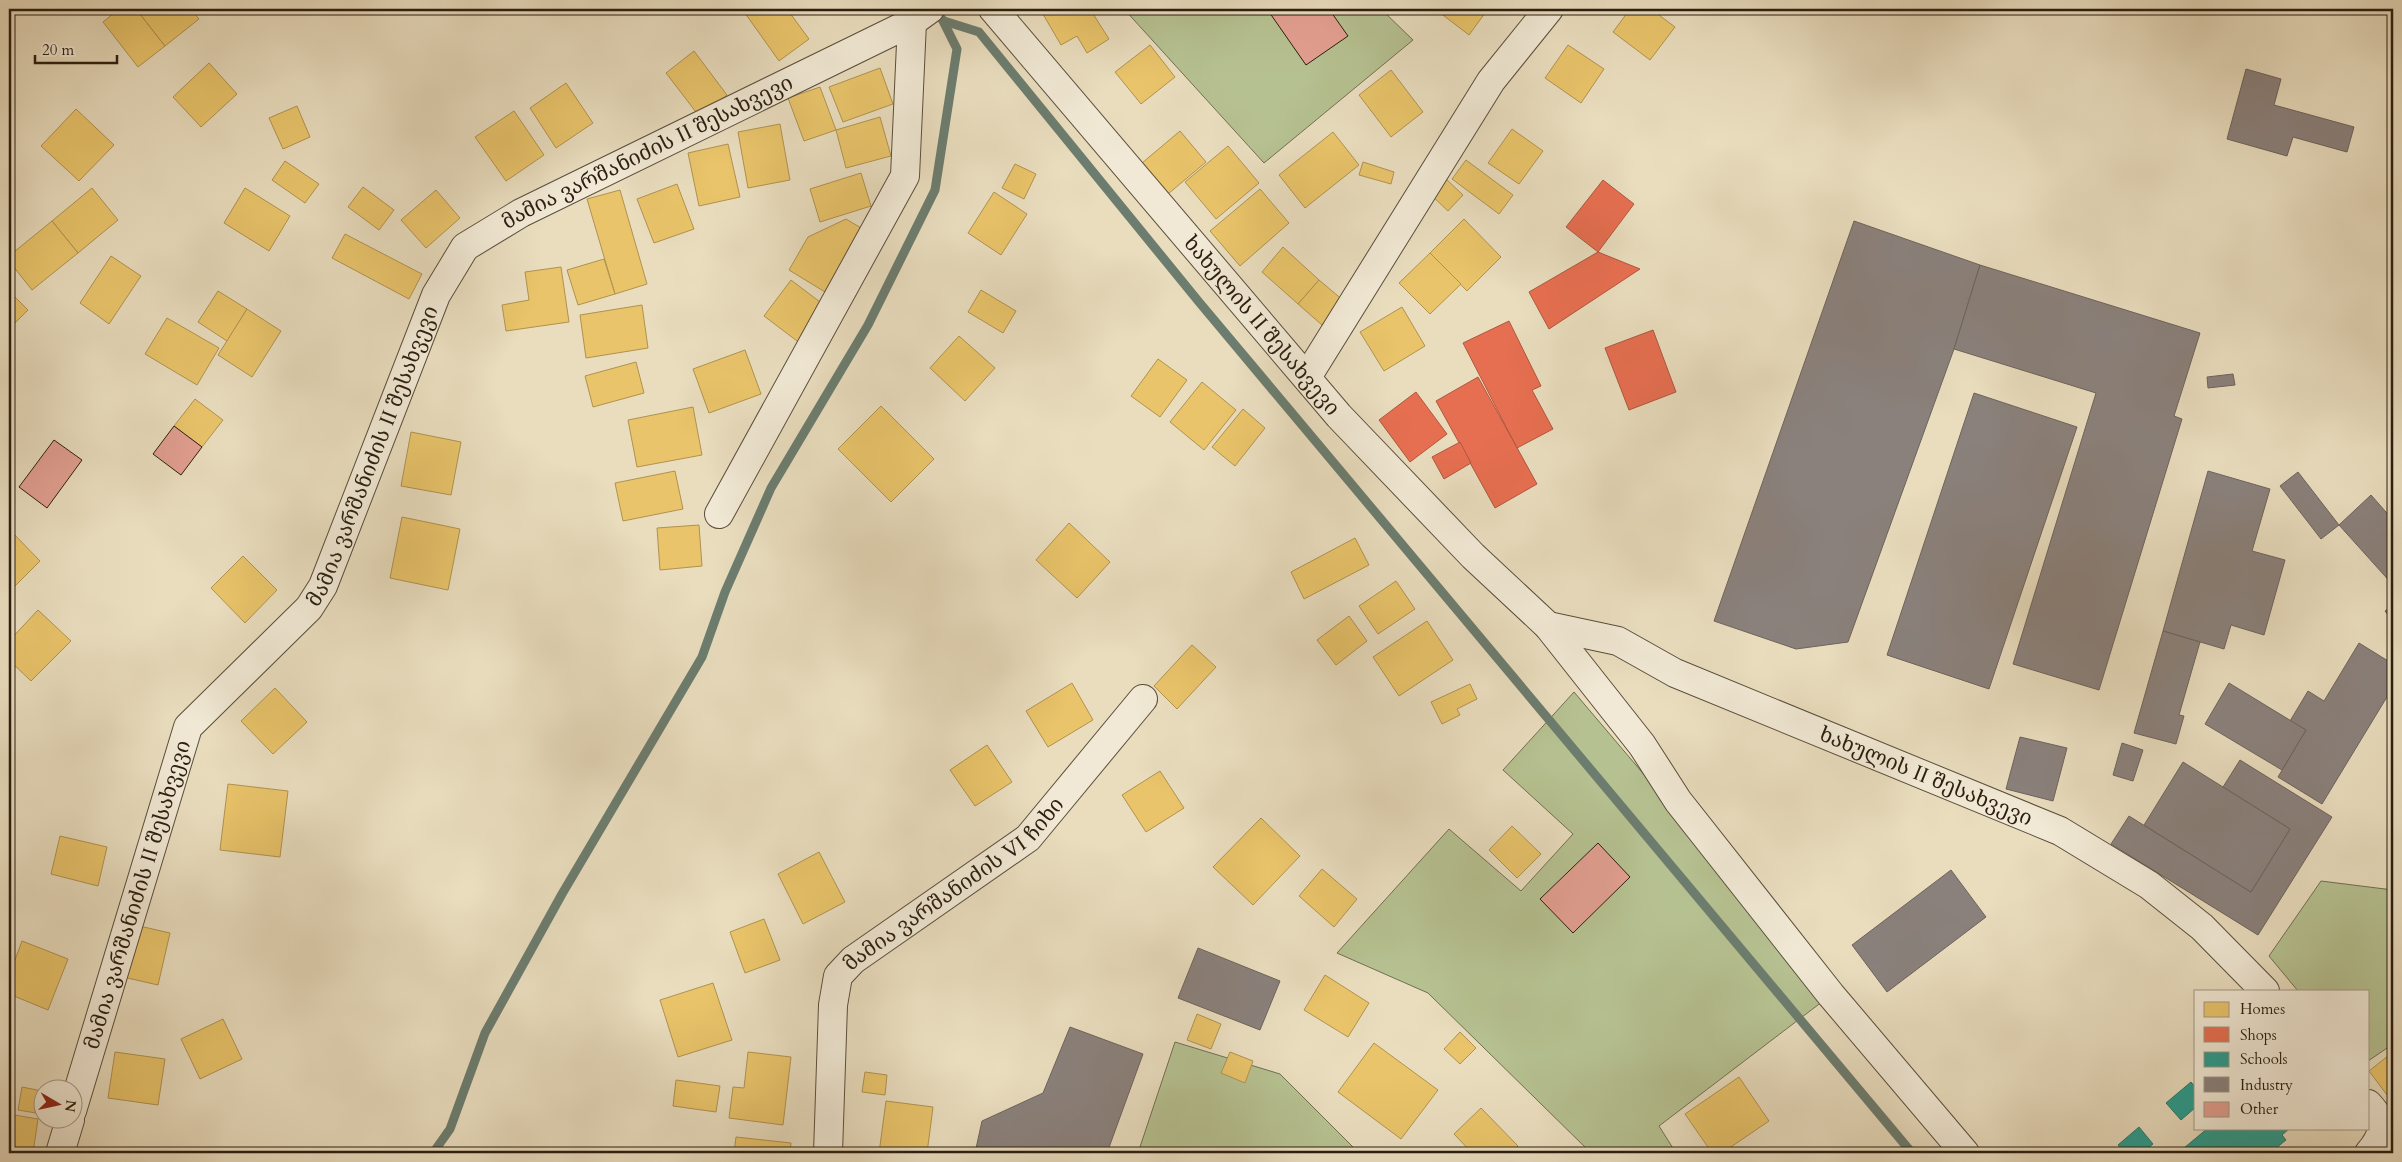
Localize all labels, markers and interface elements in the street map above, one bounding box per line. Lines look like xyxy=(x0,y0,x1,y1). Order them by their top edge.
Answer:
scale bar xyxy=(35,32,118,64)
text: 20 m xyxy=(42,40,74,60)
street label: მამია ვარშანიძის II შესახვევი xyxy=(496,68,798,236)
street label: ხახულის II შესახვევი xyxy=(1176,229,1346,422)
street label: მამია ვარშანიძის II შესახვევი xyxy=(300,302,445,612)
street label: ხახულის II შესახვევი xyxy=(1814,720,2037,833)
street label: მამია ვარშანიძის II შესახვევი xyxy=(77,737,198,1053)
street label: მამია ვარშანიძის VI ჩიხი xyxy=(836,791,1071,977)
legend xyxy=(2194,990,2370,1130)
text: Homes xyxy=(2240,999,2285,1019)
text: Shops xyxy=(2240,1025,2277,1045)
text: Schools xyxy=(2240,1049,2288,1069)
text: Industry xyxy=(2240,1075,2293,1095)
north arrow xyxy=(32,1080,82,1130)
text: N xyxy=(60,1098,81,1113)
text: Other xyxy=(2240,1099,2279,1119)

